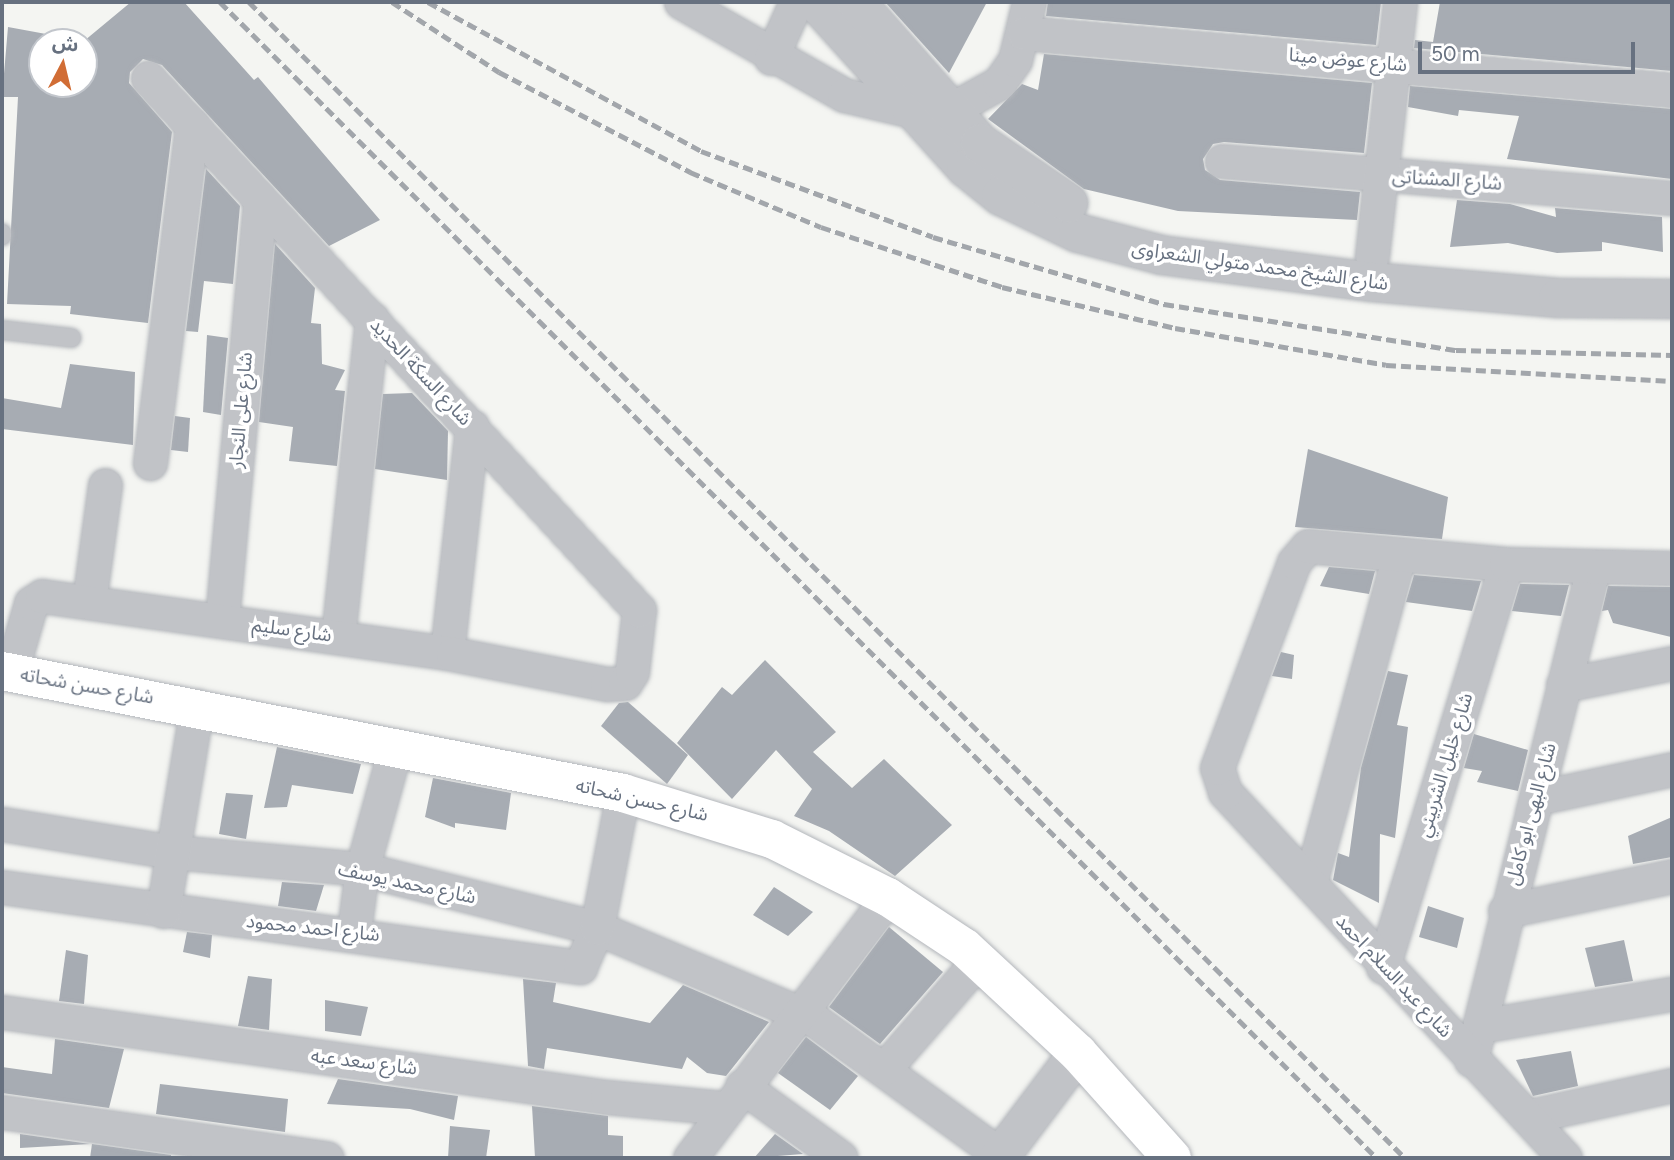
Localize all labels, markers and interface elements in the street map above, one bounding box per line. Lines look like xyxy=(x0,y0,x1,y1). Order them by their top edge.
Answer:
north arrow xyxy=(28,28,98,98)
scale bar xyxy=(1422,28,1639,72)
text: ش xyxy=(51,31,80,57)
text: 50 m xyxy=(1431,41,1480,66)
street label: شارع عوض مينا xyxy=(1288,43,1408,77)
street label: شارع المشناتى xyxy=(1391,165,1503,195)
street label: شارع الشيخ محمد متولي الشعراوى xyxy=(1130,237,1390,295)
street label: شارع السكة الحديد xyxy=(365,314,477,430)
street label: شارع على النجار xyxy=(225,351,257,469)
street label: شارع سليم xyxy=(251,613,333,647)
street label: شارع حسن شحاته xyxy=(19,663,155,709)
street label: شارع خليل الشربيني xyxy=(1412,690,1478,840)
street label: شارع البهى ابو كامل xyxy=(1501,740,1561,888)
street label: شارع حسن شحاته xyxy=(574,774,710,826)
street label: شارع محمد يوسف xyxy=(336,857,478,909)
street label: شارع احمد محمود xyxy=(245,910,381,946)
street label: شارع عبد السلام احمد xyxy=(1331,910,1457,1042)
street label: شارع سعد عبه xyxy=(310,1044,418,1080)

